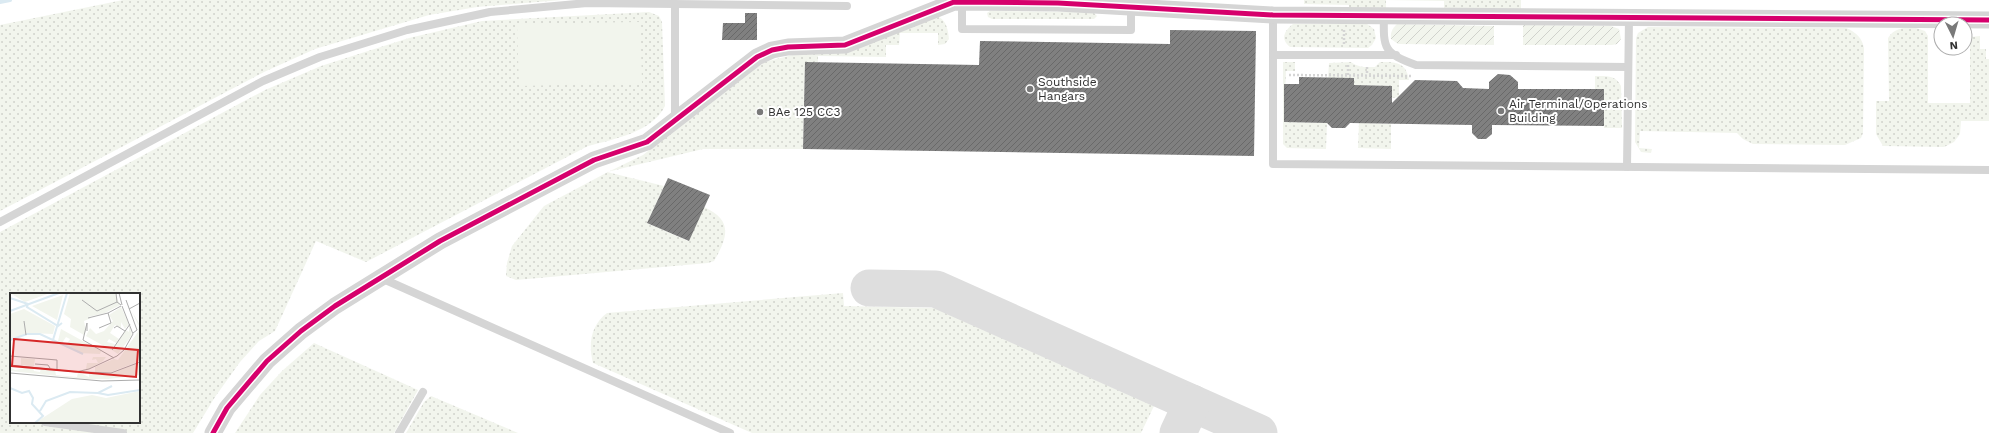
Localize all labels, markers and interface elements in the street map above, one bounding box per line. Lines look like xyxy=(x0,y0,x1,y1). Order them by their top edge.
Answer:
north arrow xyxy=(1933,16,1973,56)
text: N xyxy=(1949,39,1958,52)
place label: Southside Hangars xyxy=(1038,75,1097,103)
marker: Southside Hangars xyxy=(1025,84,1035,94)
place label: Air Terminal/Operations Building xyxy=(1509,97,1648,125)
place label: BAe 125 CC3 xyxy=(768,105,841,119)
marker: Air Terminal/Operations Building xyxy=(1496,106,1506,116)
marker: BAe 125 CC3 xyxy=(755,107,765,117)
inset map xyxy=(10,293,140,423)

